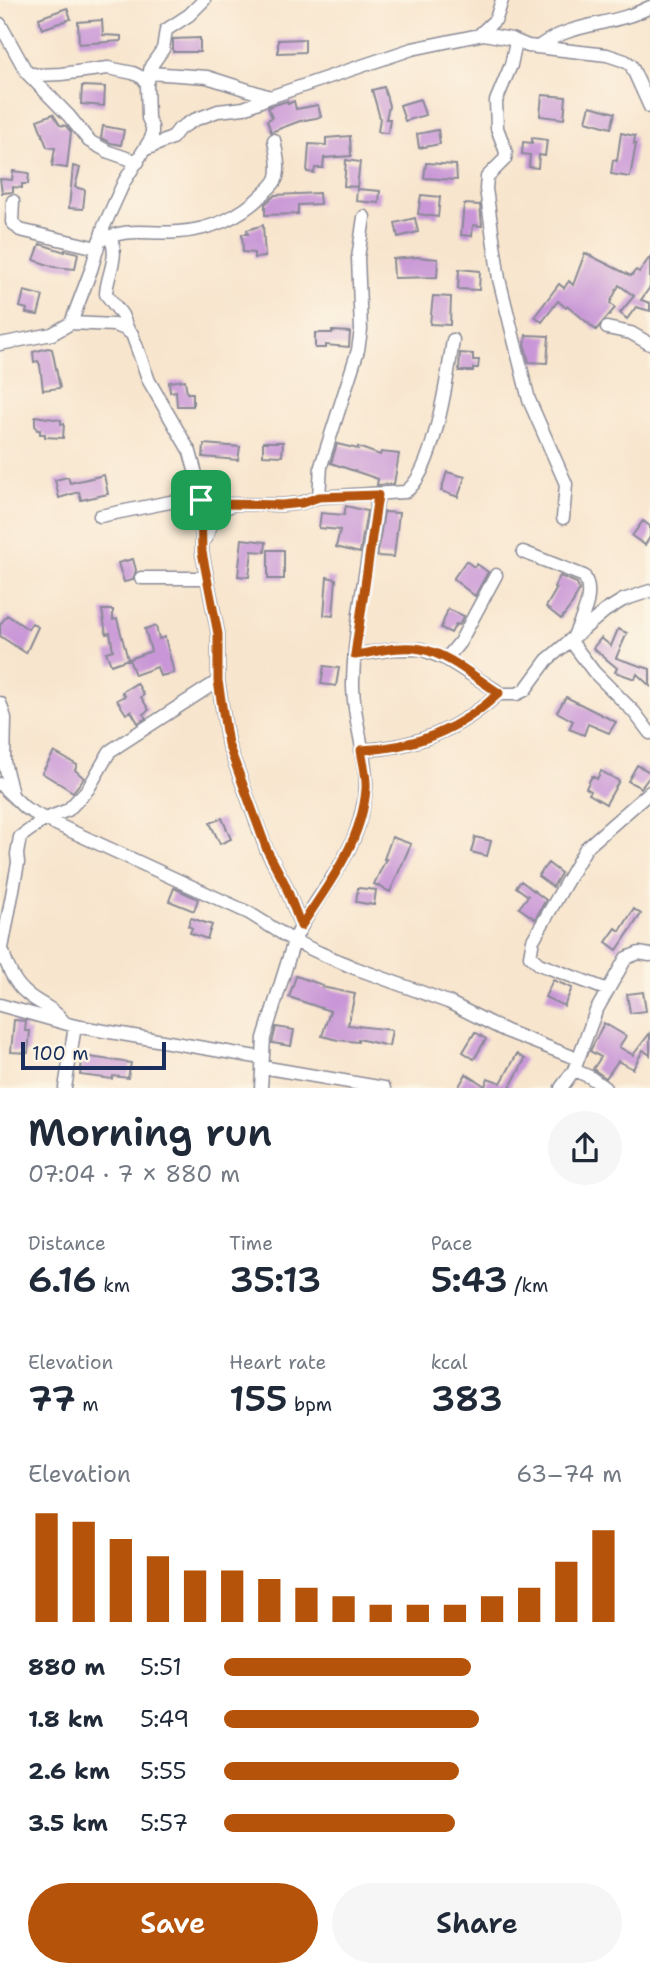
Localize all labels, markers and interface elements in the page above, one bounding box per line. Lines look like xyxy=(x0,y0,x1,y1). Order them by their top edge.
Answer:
pin xyxy=(171,470,231,530)
icon: arrive xyxy=(182,481,220,519)
scale bar xyxy=(21,1039,166,1071)
text: 100 m xyxy=(32,1041,89,1066)
text: Morning run xyxy=(28,1107,272,1158)
button: share xyxy=(548,1111,622,1185)
text: 07:04 · 7 × 880 m xyxy=(28,1159,240,1189)
text: Distance xyxy=(28,1231,106,1256)
text: Time xyxy=(229,1231,273,1256)
text: Pace xyxy=(431,1231,472,1256)
text: 6.16 xyxy=(28,1256,97,1303)
text: 35:13 xyxy=(229,1256,321,1303)
text: 5:43 xyxy=(431,1256,508,1303)
text: km xyxy=(97,1273,130,1298)
text: /km xyxy=(508,1273,548,1298)
text: Elevation xyxy=(28,1350,113,1375)
text: Heart rate xyxy=(229,1350,326,1375)
text: kcal xyxy=(431,1350,468,1375)
text: 77 xyxy=(28,1375,76,1422)
text: 155 xyxy=(229,1375,287,1422)
text: 383 xyxy=(431,1375,503,1422)
text: m xyxy=(76,1392,99,1417)
text: bpm xyxy=(287,1392,332,1417)
text: Elevation xyxy=(28,1459,131,1489)
text: 63–74 m xyxy=(516,1459,622,1489)
text: 880 m xyxy=(28,1652,105,1682)
text: 5:51 xyxy=(140,1652,182,1682)
text: 1.8 km xyxy=(28,1704,103,1734)
text: 5:49 xyxy=(140,1704,189,1734)
text: 2.6 km xyxy=(28,1756,110,1786)
text: 5:55 xyxy=(140,1756,186,1786)
text: 3.5 km xyxy=(28,1808,108,1838)
text: 5:57 xyxy=(140,1808,188,1838)
button: Save xyxy=(28,1883,318,1963)
button: Share xyxy=(332,1883,622,1963)

